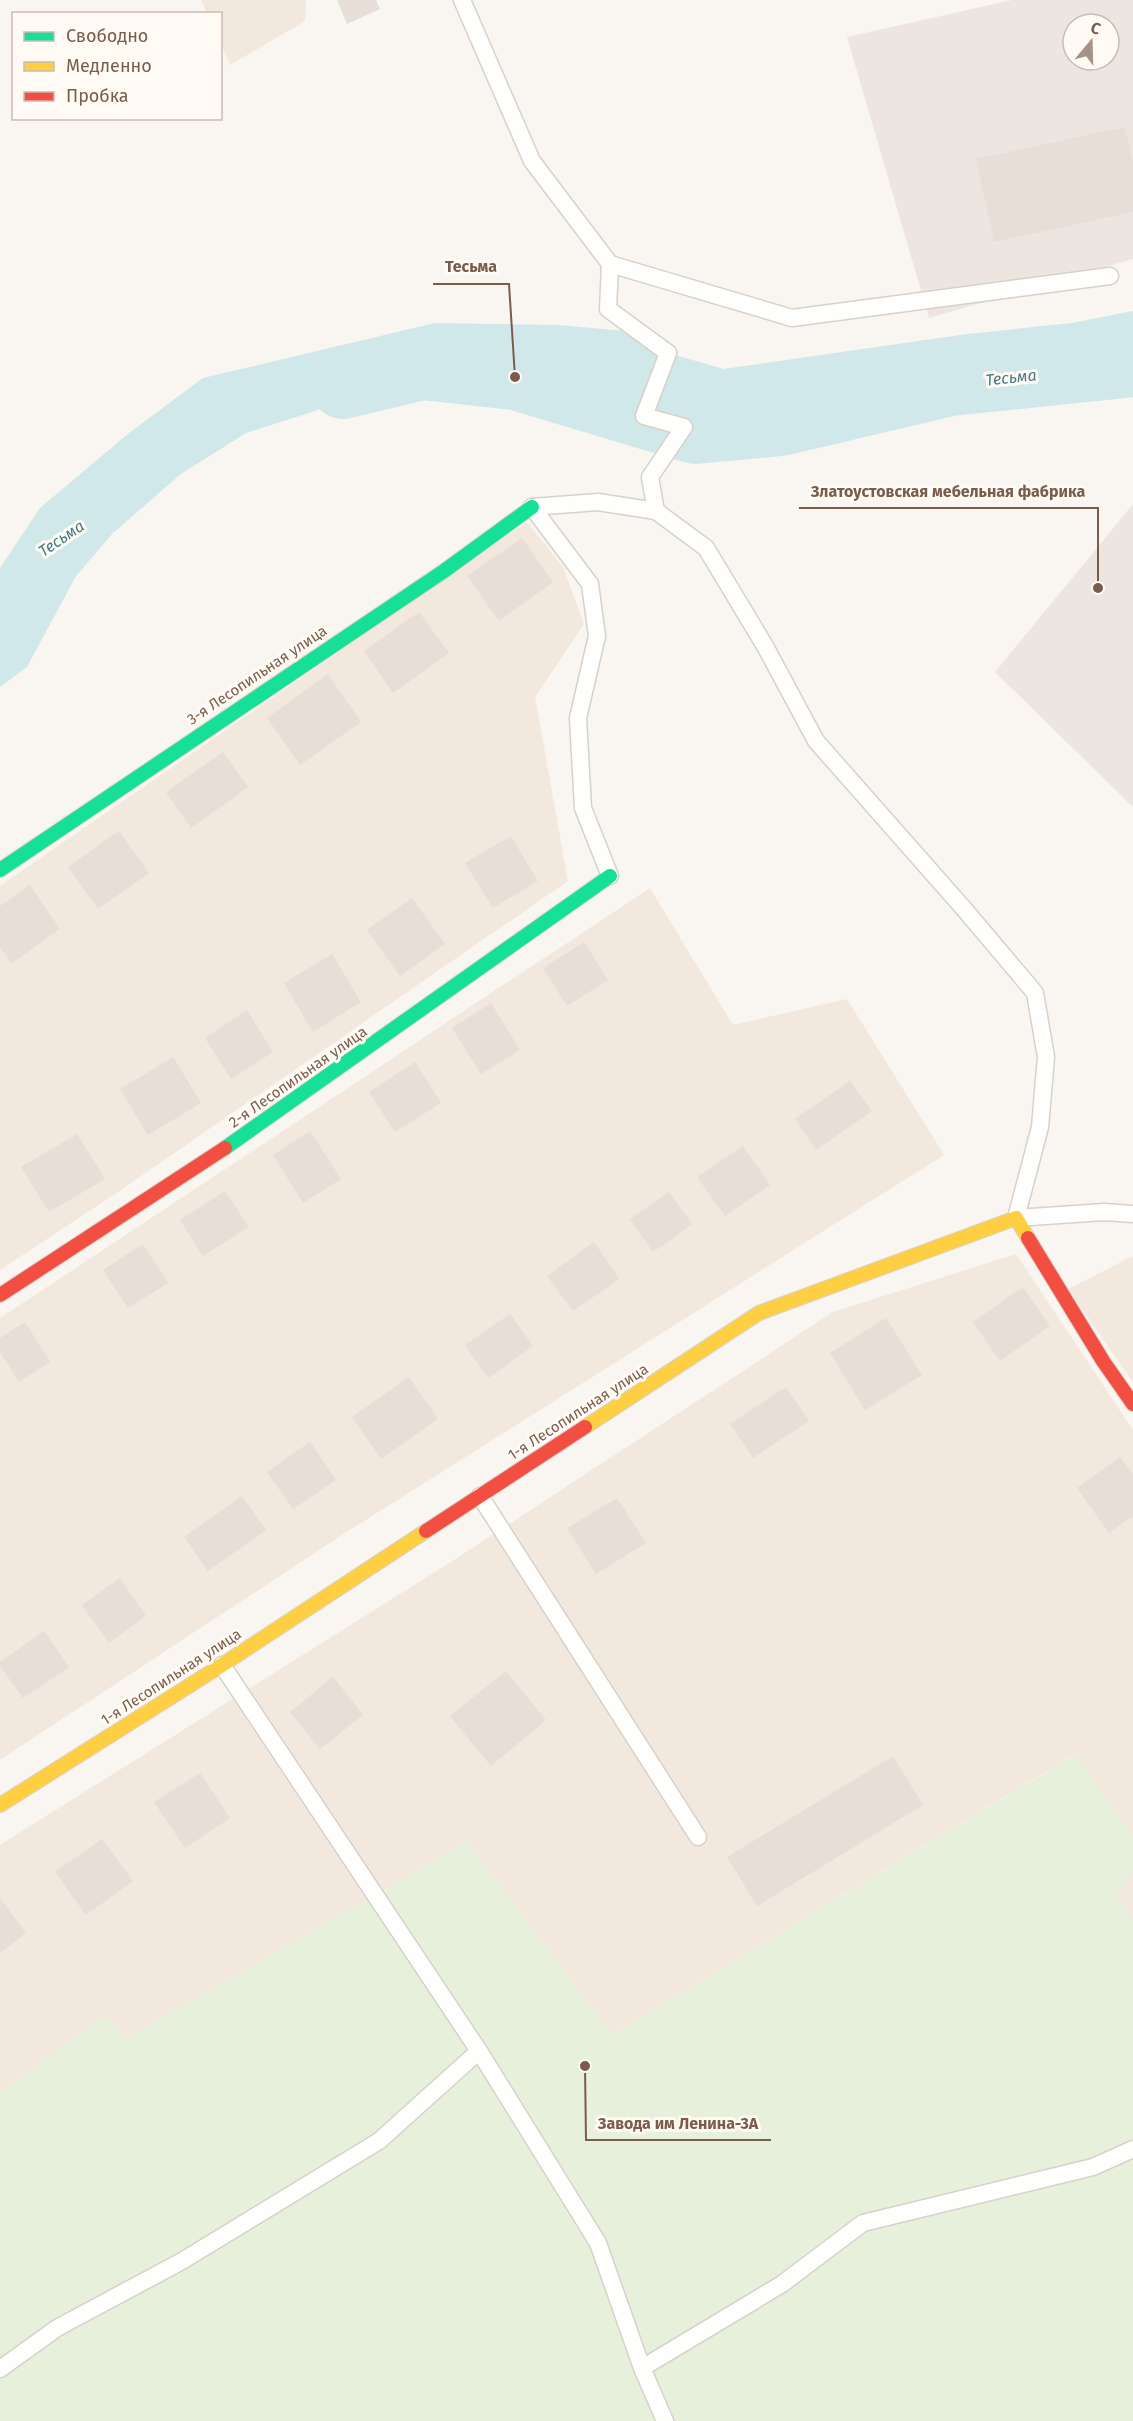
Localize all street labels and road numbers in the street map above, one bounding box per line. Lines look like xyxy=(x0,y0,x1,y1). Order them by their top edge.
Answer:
street label: 3-я Лесопильная улица xyxy=(184,622,330,728)
street label: 2-я Лесопильная улица xyxy=(225,1022,371,1132)
street label: 1-я Лесопильная улица xyxy=(505,1360,651,1464)
street label: 1-я Лесопильная улица xyxy=(98,1625,244,1729)

